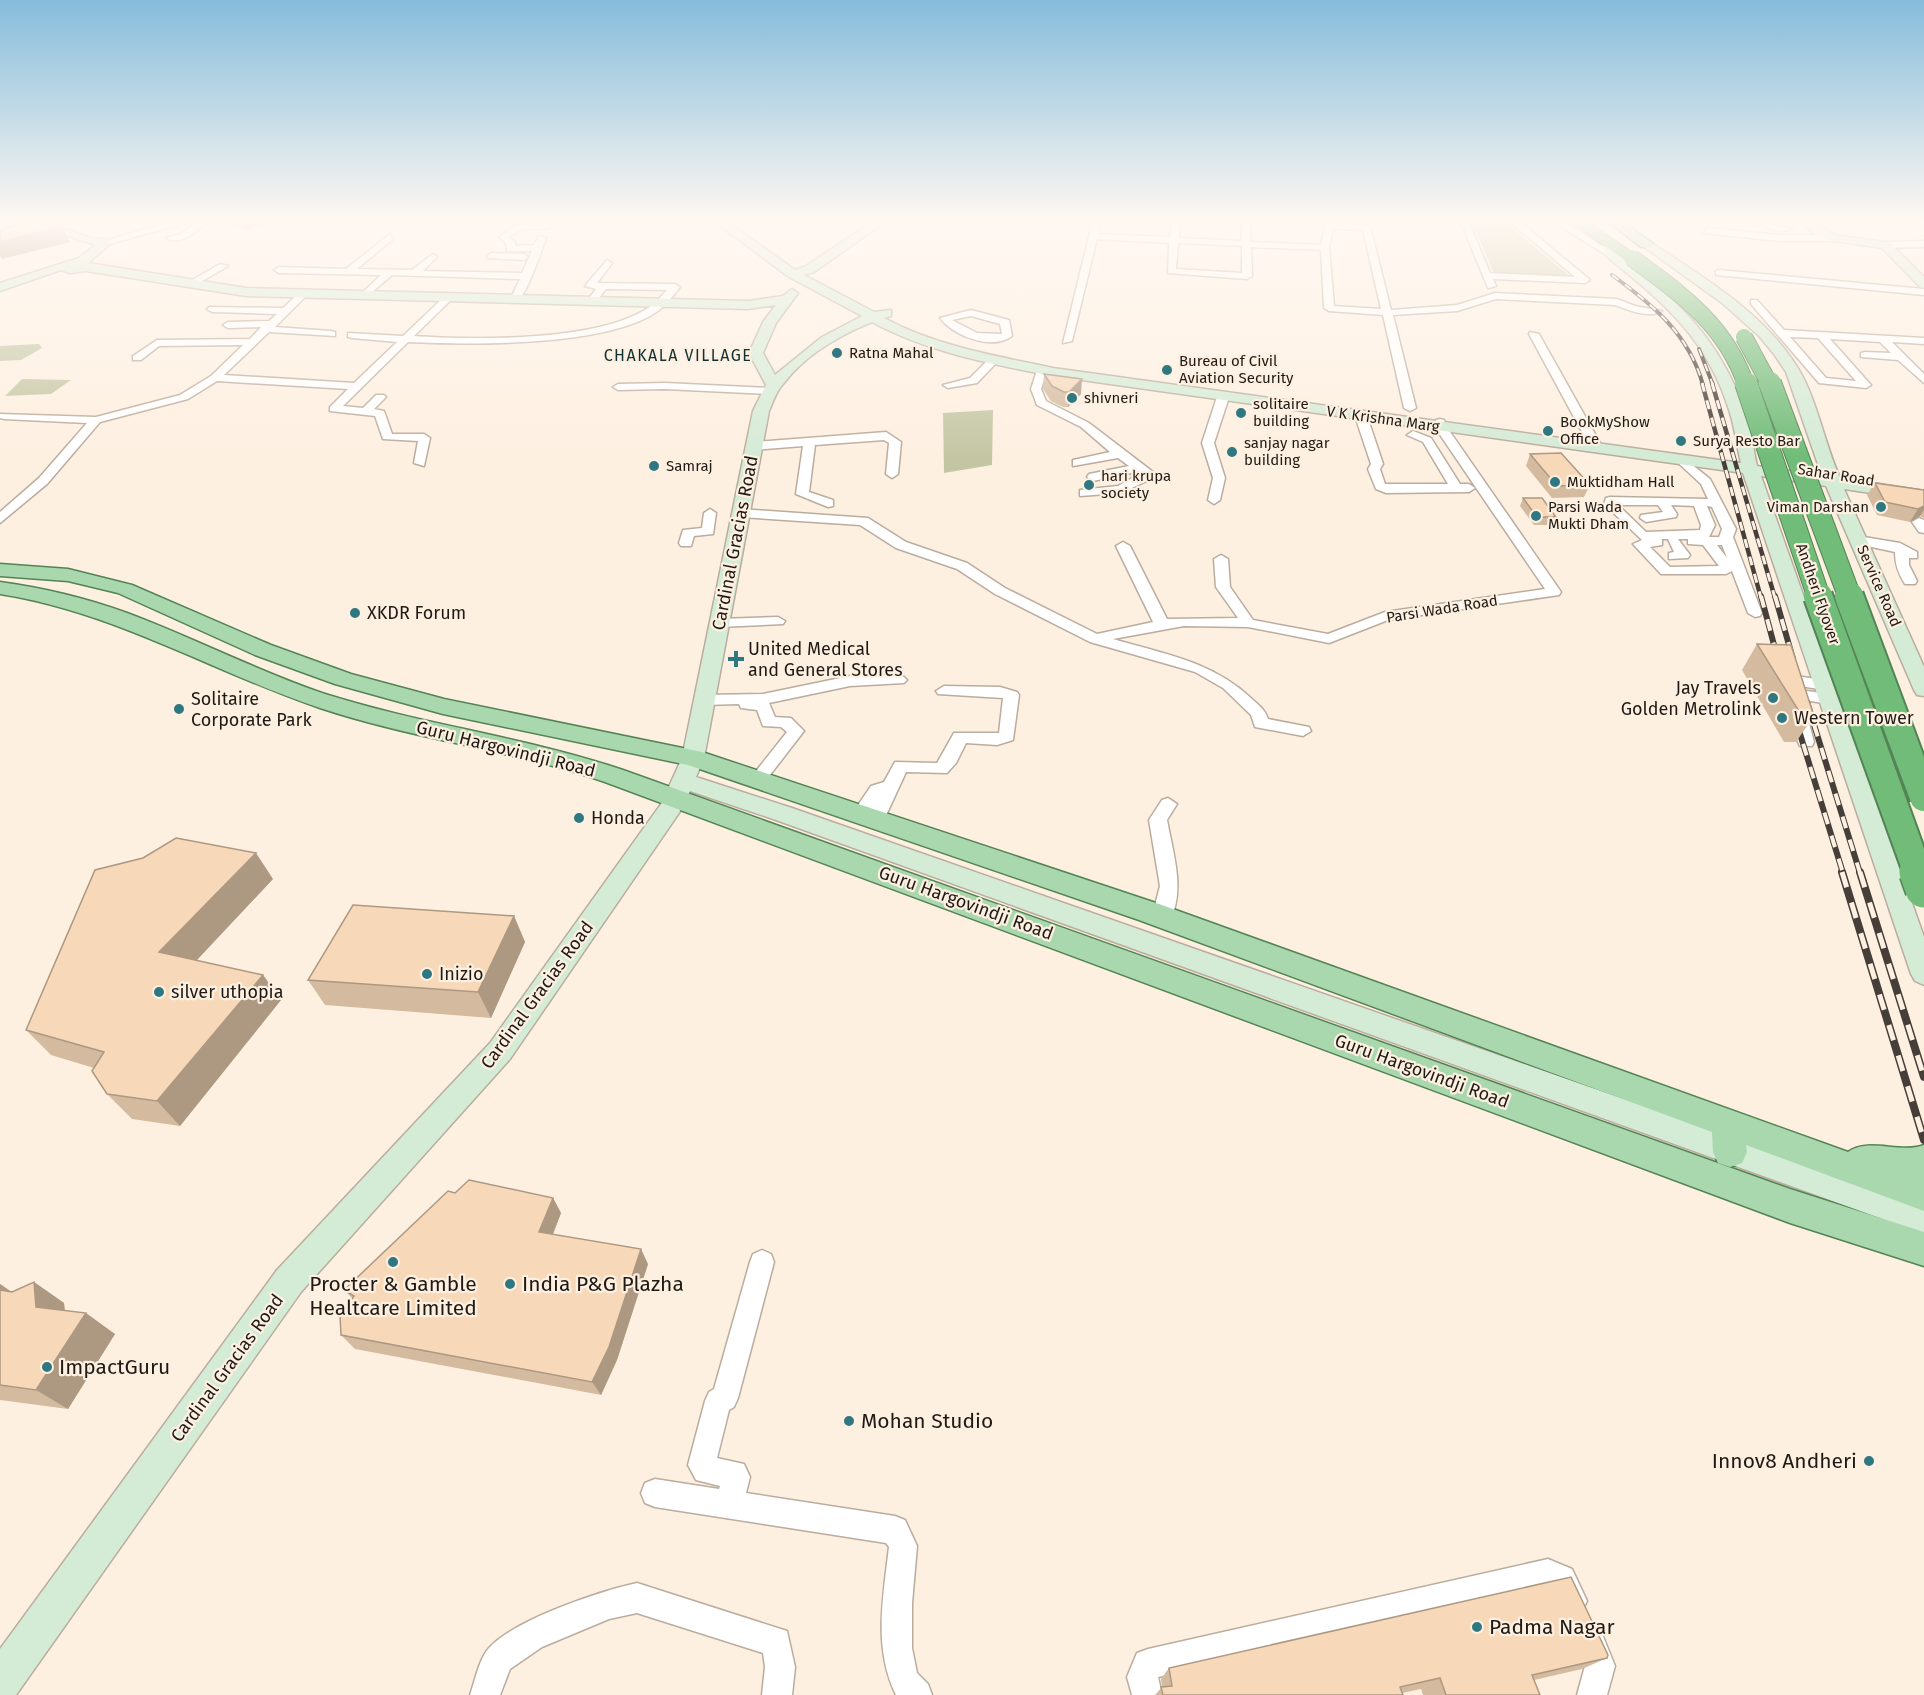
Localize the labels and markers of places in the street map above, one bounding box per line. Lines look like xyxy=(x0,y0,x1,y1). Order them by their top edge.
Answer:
place label: Ratna Mahal xyxy=(849,344,934,362)
marker: Ratna Mahal xyxy=(830,346,844,360)
place label: Bureau of Civil Aviation Security xyxy=(1179,352,1294,387)
marker: Bureau of Civil Aviation Security xyxy=(1160,363,1174,377)
place label: shivneri xyxy=(1084,389,1138,407)
marker: shivneri xyxy=(1065,391,1079,405)
place label: solitaire building xyxy=(1253,395,1309,430)
marker: solitaire building xyxy=(1234,406,1248,420)
place label: BookMyShow Office xyxy=(1560,413,1650,448)
marker: BookMyShow Office xyxy=(1541,424,1555,438)
place label: Surya Resto Bar xyxy=(1693,432,1800,450)
place label: sanjay nagar building xyxy=(1244,434,1330,469)
marker: Surya Resto Bar xyxy=(1674,434,1688,448)
marker: sanjay nagar building xyxy=(1225,445,1239,459)
place label: Samraj xyxy=(666,457,713,475)
marker: Samraj xyxy=(647,459,661,473)
place label: hari krupa society xyxy=(1101,467,1171,502)
place label: Muktidham Hall xyxy=(1567,473,1675,491)
marker: Muktidham Hall xyxy=(1548,475,1562,489)
marker: hari krupa society xyxy=(1082,478,1096,492)
place label: Parsi Wada Mukti Dham xyxy=(1548,498,1629,533)
place label: Viman Darshan xyxy=(1767,498,1869,516)
marker: Viman Darshan xyxy=(1874,500,1888,514)
marker: Parsi Wada Mukti Dham xyxy=(1529,509,1543,523)
place label: XKDR Forum xyxy=(367,602,466,624)
marker: XKDR Forum xyxy=(348,606,362,620)
place label: United Medical and General Stores xyxy=(748,638,903,681)
marker: United Medical and General Stores xyxy=(729,652,743,666)
place label: Jay Travels Golden Metrolink xyxy=(1621,677,1762,720)
place label: Solitaire Corporate Park xyxy=(191,688,313,731)
marker: Jay Travels Golden Metrolink xyxy=(1766,691,1780,705)
marker: Solitaire Corporate Park xyxy=(172,702,186,716)
place label: Western Tower xyxy=(1794,707,1914,729)
marker: Western Tower xyxy=(1775,711,1789,725)
place label: Honda xyxy=(591,807,645,829)
marker: Honda xyxy=(572,811,586,825)
place label: Inizio xyxy=(439,963,483,985)
marker: Inizio xyxy=(420,967,434,981)
place label: silver uthopia xyxy=(171,981,283,1003)
marker: silver uthopia xyxy=(152,985,166,999)
marker: Procter & Gamble Healtcare Limited xyxy=(386,1255,400,1269)
place label: Procter & Gamble Healtcare Limited xyxy=(309,1271,477,1321)
place label: India P&G Plazha xyxy=(522,1271,684,1297)
marker: India P&G Plazha xyxy=(503,1277,517,1291)
place label: ImpactGuru xyxy=(59,1354,170,1380)
marker: ImpactGuru xyxy=(40,1360,54,1374)
place label: Mohan Studio xyxy=(861,1408,993,1434)
marker: Mohan Studio xyxy=(842,1414,856,1428)
place label: Innov8 Andheri xyxy=(1712,1448,1857,1474)
marker: Innov8 Andheri xyxy=(1862,1454,1876,1468)
place label: Padma Nagar xyxy=(1489,1614,1615,1640)
marker: Padma Nagar xyxy=(1470,1620,1484,1634)

